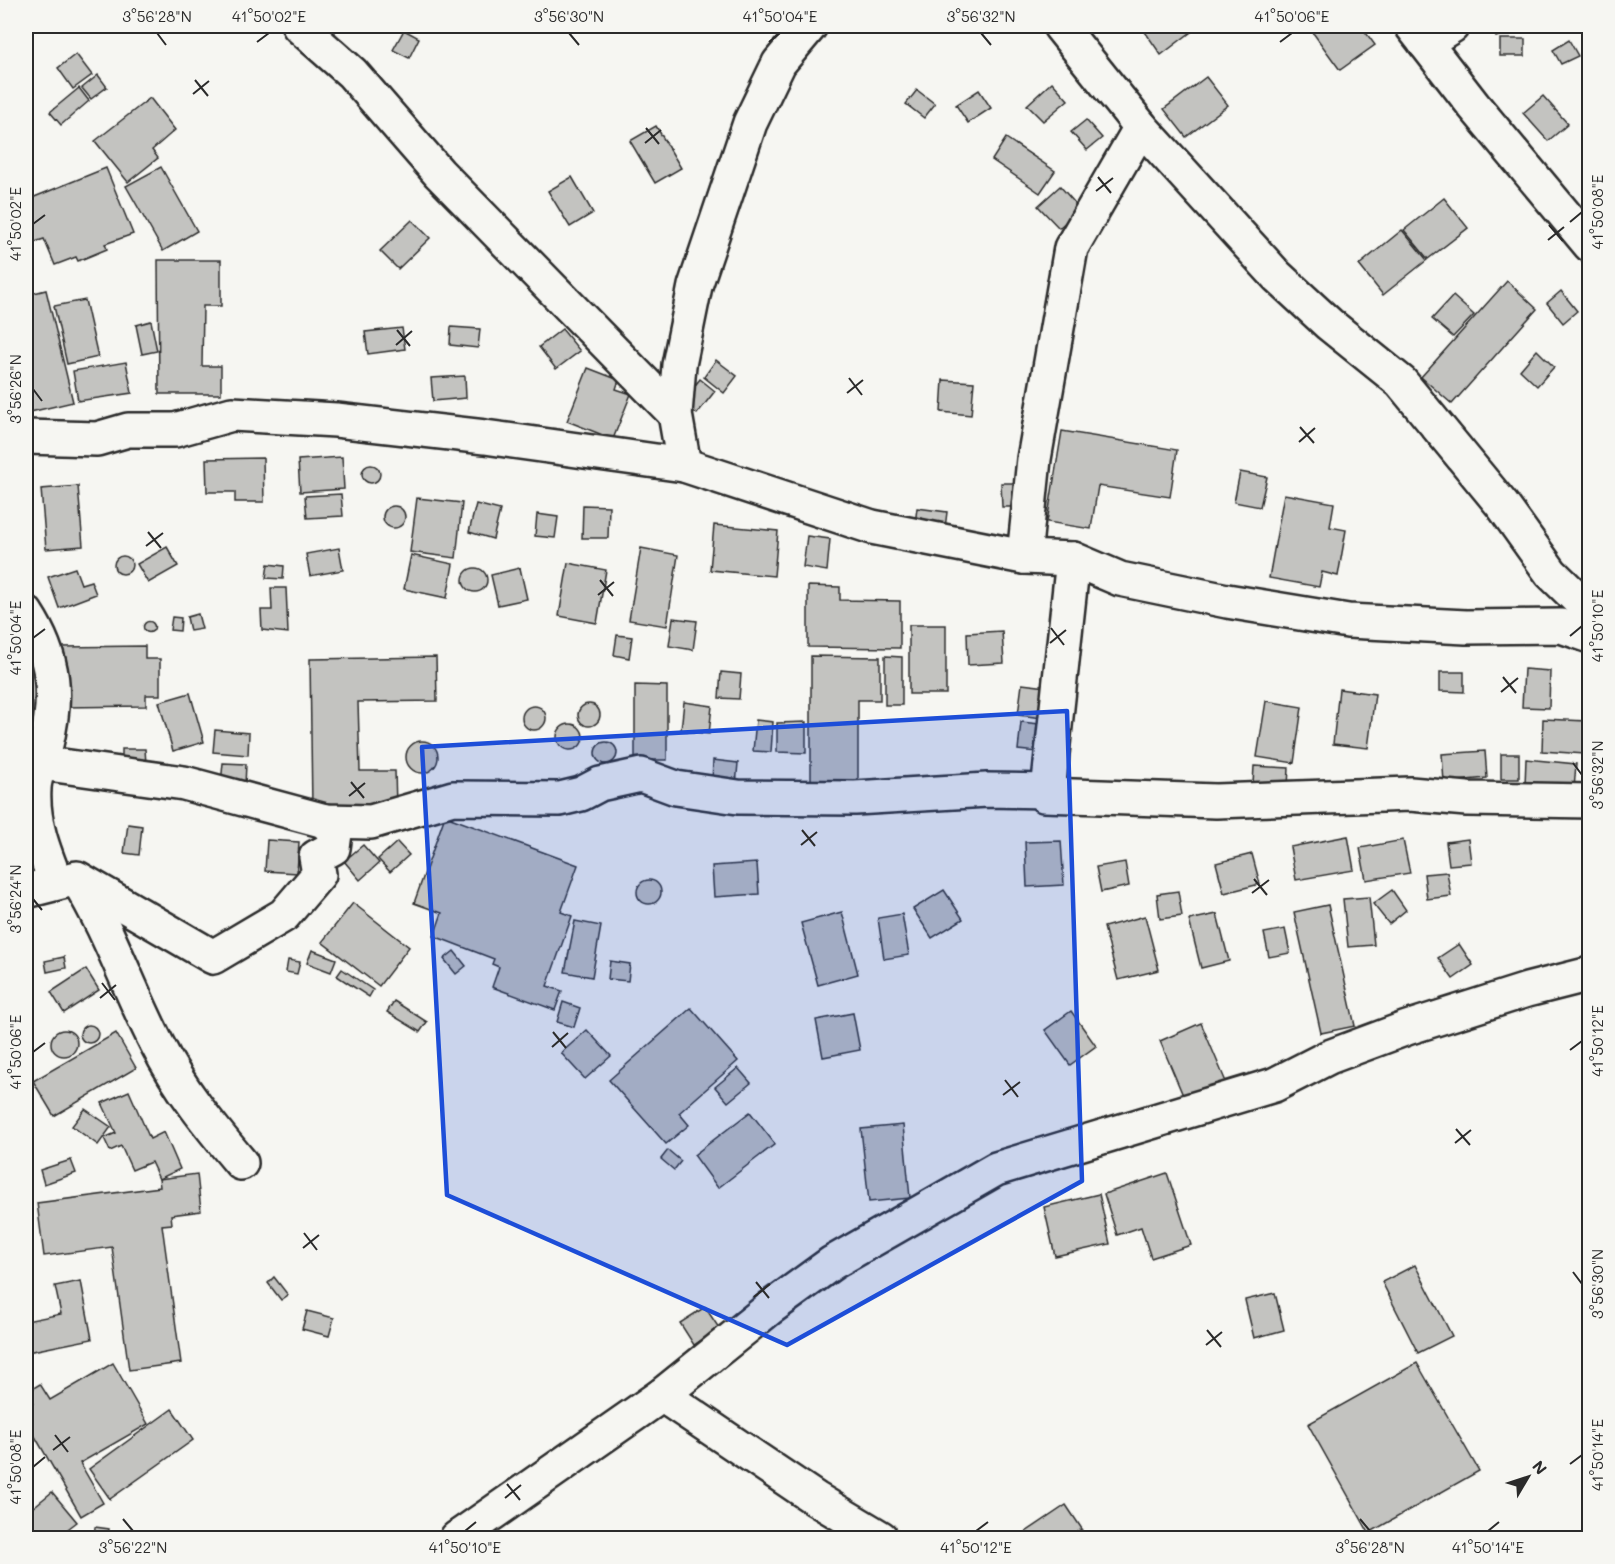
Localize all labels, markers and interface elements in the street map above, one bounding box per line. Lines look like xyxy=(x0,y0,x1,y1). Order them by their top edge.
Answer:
text: 3°56'28"N xyxy=(122,6,192,26)
text: 41°50'02"E xyxy=(232,6,306,26)
text: 3°56'30"N xyxy=(534,6,604,26)
text: 41°50'04"E xyxy=(743,6,818,26)
text: 3°56'32"N xyxy=(946,6,1016,26)
text: 41°50'06"E xyxy=(1255,6,1330,26)
text: 41°50'08"E xyxy=(1587,174,1607,249)
text: 41°50'02"E xyxy=(5,187,25,261)
text: 3°56'26"N xyxy=(5,354,25,424)
text: 41°50'10"E xyxy=(1587,589,1607,662)
text: 41°50'04"E xyxy=(5,600,25,675)
text: 3°56'32"N xyxy=(1587,740,1607,810)
text: 3°56'24"N xyxy=(5,864,25,934)
text: 41°50'12"E xyxy=(1587,1005,1607,1077)
text: 41°50'06"E xyxy=(5,1014,25,1089)
text: 3°56'30"N xyxy=(1587,1249,1607,1319)
text: 41°50'14"E xyxy=(1587,1419,1607,1491)
text: 41°50'08"E xyxy=(5,1429,25,1504)
north arrow xyxy=(1498,1447,1558,1507)
text: N xyxy=(1528,1456,1552,1479)
text: 3°56'22"N xyxy=(99,1537,167,1557)
text: 41°50'10"E xyxy=(429,1537,502,1557)
text: 41°50'12"E xyxy=(940,1537,1012,1557)
text: 3°56'28"N xyxy=(1335,1537,1405,1557)
text: 41°50'14"E xyxy=(1452,1537,1524,1557)

